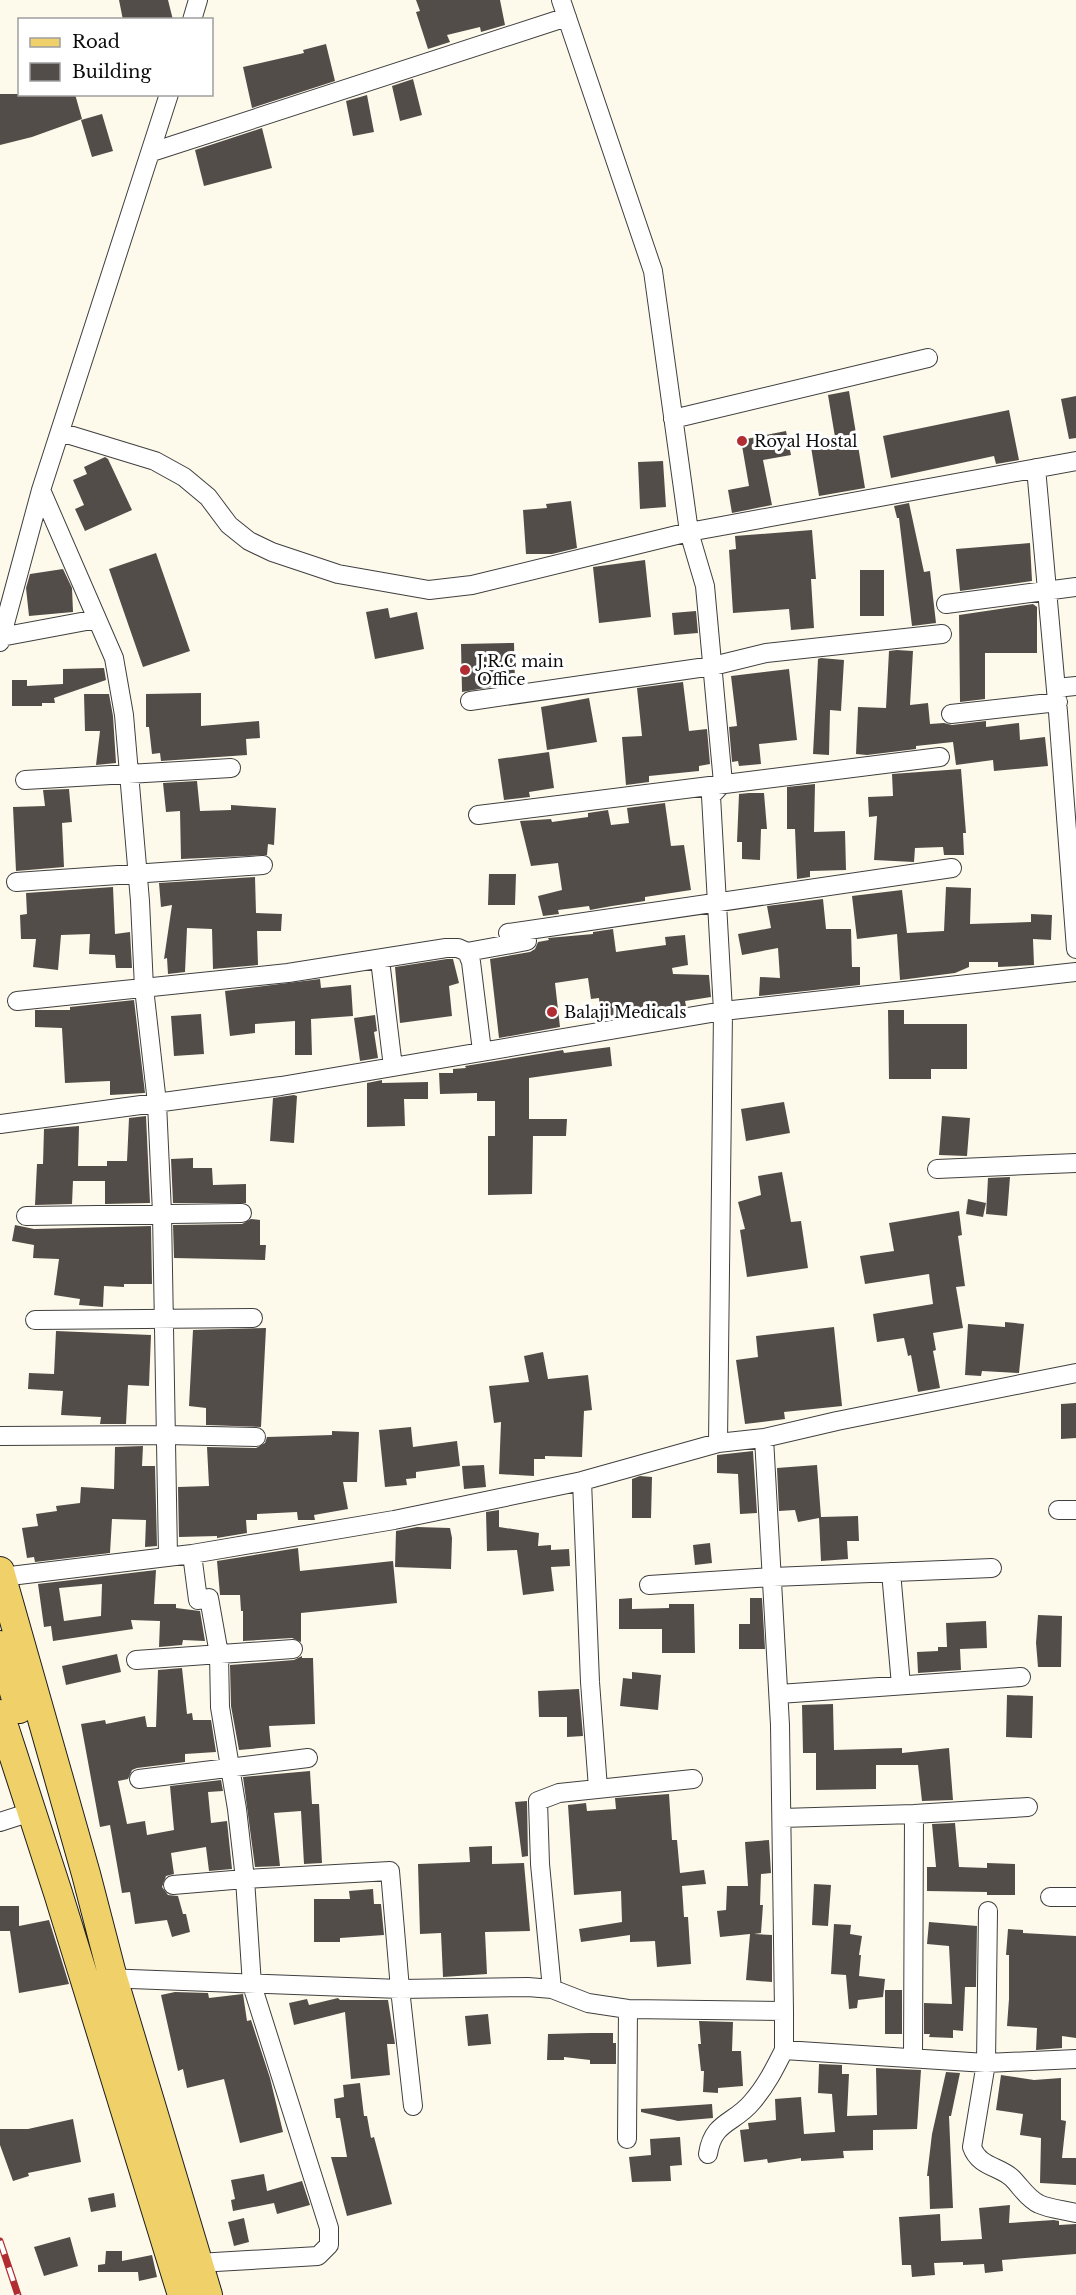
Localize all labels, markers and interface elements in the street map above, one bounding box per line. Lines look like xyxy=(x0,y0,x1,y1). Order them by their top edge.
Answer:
legend xyxy=(18,18,213,96)
text: Road xyxy=(72,31,120,53)
text: Building xyxy=(72,61,151,83)
place label: Royal Hostal xyxy=(754,431,858,451)
marker: Royal Hostal xyxy=(735,434,749,448)
place label: J.R.C main Office xyxy=(475,651,564,689)
marker: J.R.C main Office xyxy=(458,663,472,677)
place label: Balaji Medicals xyxy=(564,1002,686,1022)
marker: Balaji Medicals xyxy=(545,1005,559,1019)

